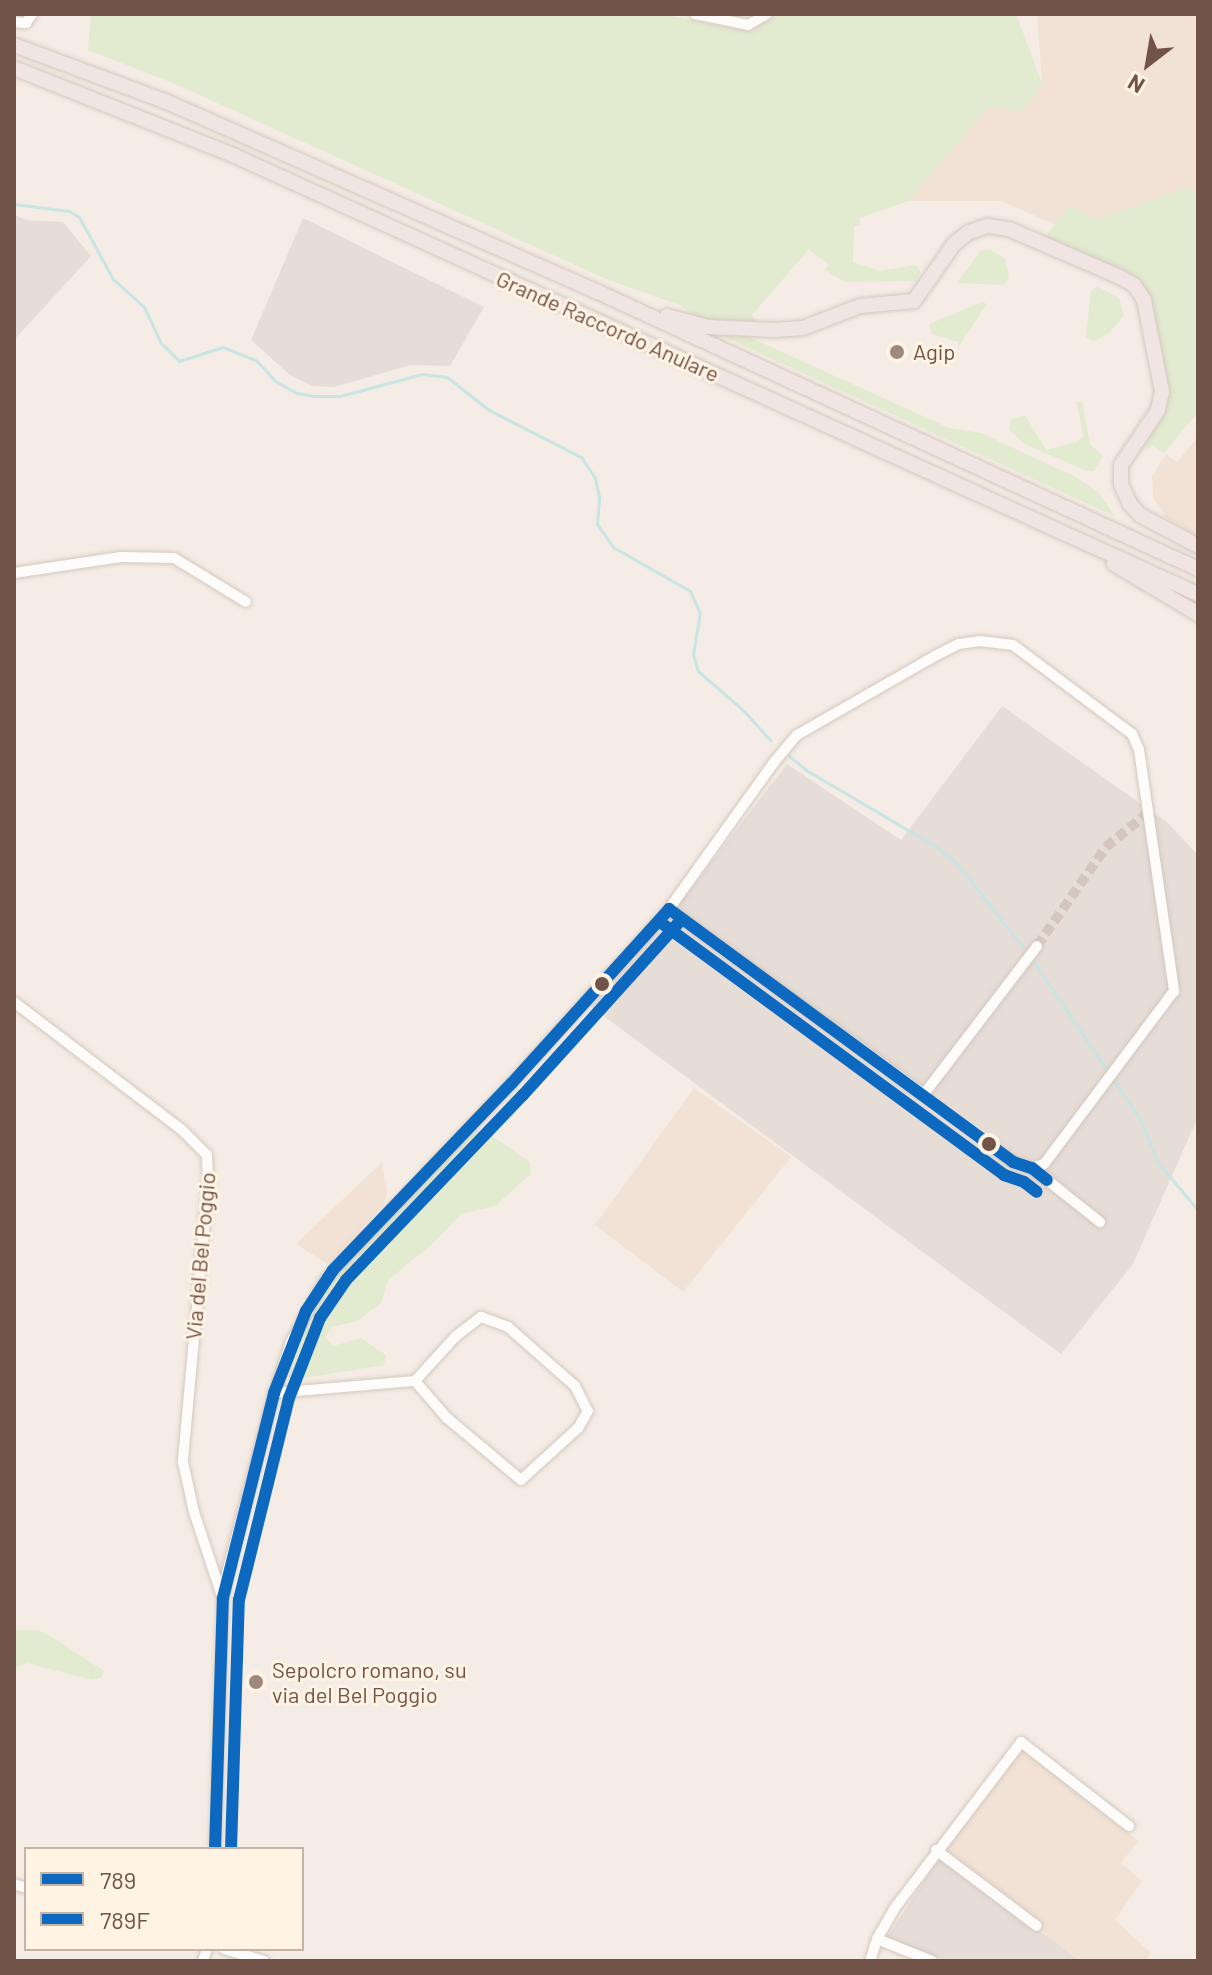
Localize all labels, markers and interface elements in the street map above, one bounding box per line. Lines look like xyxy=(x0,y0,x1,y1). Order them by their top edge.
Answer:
north arrow xyxy=(1108,24,1188,104)
text: N xyxy=(1123,70,1149,99)
street label: Grande Raccordo Anulare xyxy=(492,265,724,387)
place label: Agip xyxy=(913,339,955,365)
marker: Agip xyxy=(888,343,906,361)
unlabelled marker xyxy=(594,976,610,992)
unlabelled marker xyxy=(981,1136,997,1152)
street label: Via del Bel Poggio xyxy=(180,1171,220,1341)
place label: Sepolcro romano, su via del Bel Poggio xyxy=(272,1656,467,1708)
marker: Sepolcro romano, su via del Bel Poggio xyxy=(247,1673,265,1691)
legend xyxy=(24,1847,304,1951)
text: 789 xyxy=(100,1865,136,1894)
text: 789F xyxy=(100,1905,150,1934)

